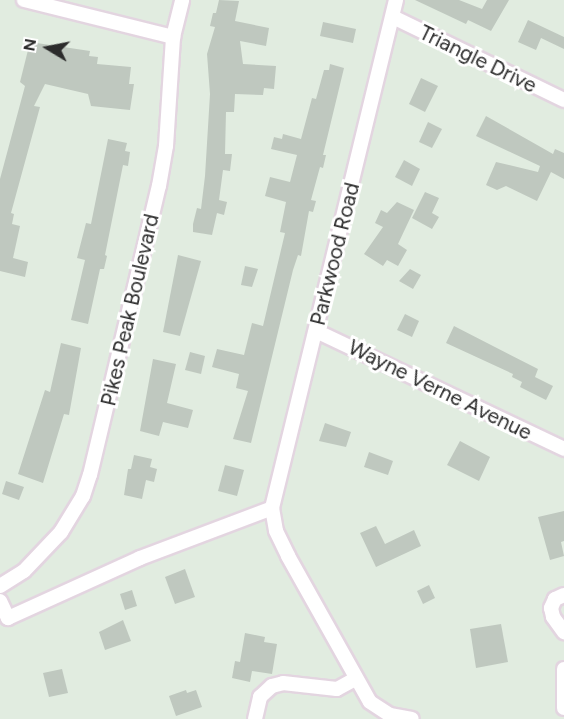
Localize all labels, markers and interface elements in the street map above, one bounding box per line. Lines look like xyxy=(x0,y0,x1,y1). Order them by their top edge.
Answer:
north arrow xyxy=(18,18,78,78)
street label: Triangle Drive xyxy=(415,20,541,98)
text: N xyxy=(19,37,40,53)
street label: Parkwood Road xyxy=(305,180,365,328)
street label: Pikes Peak Boulevard xyxy=(96,212,164,408)
street label: Wayne Verne Avenue xyxy=(344,335,536,445)

